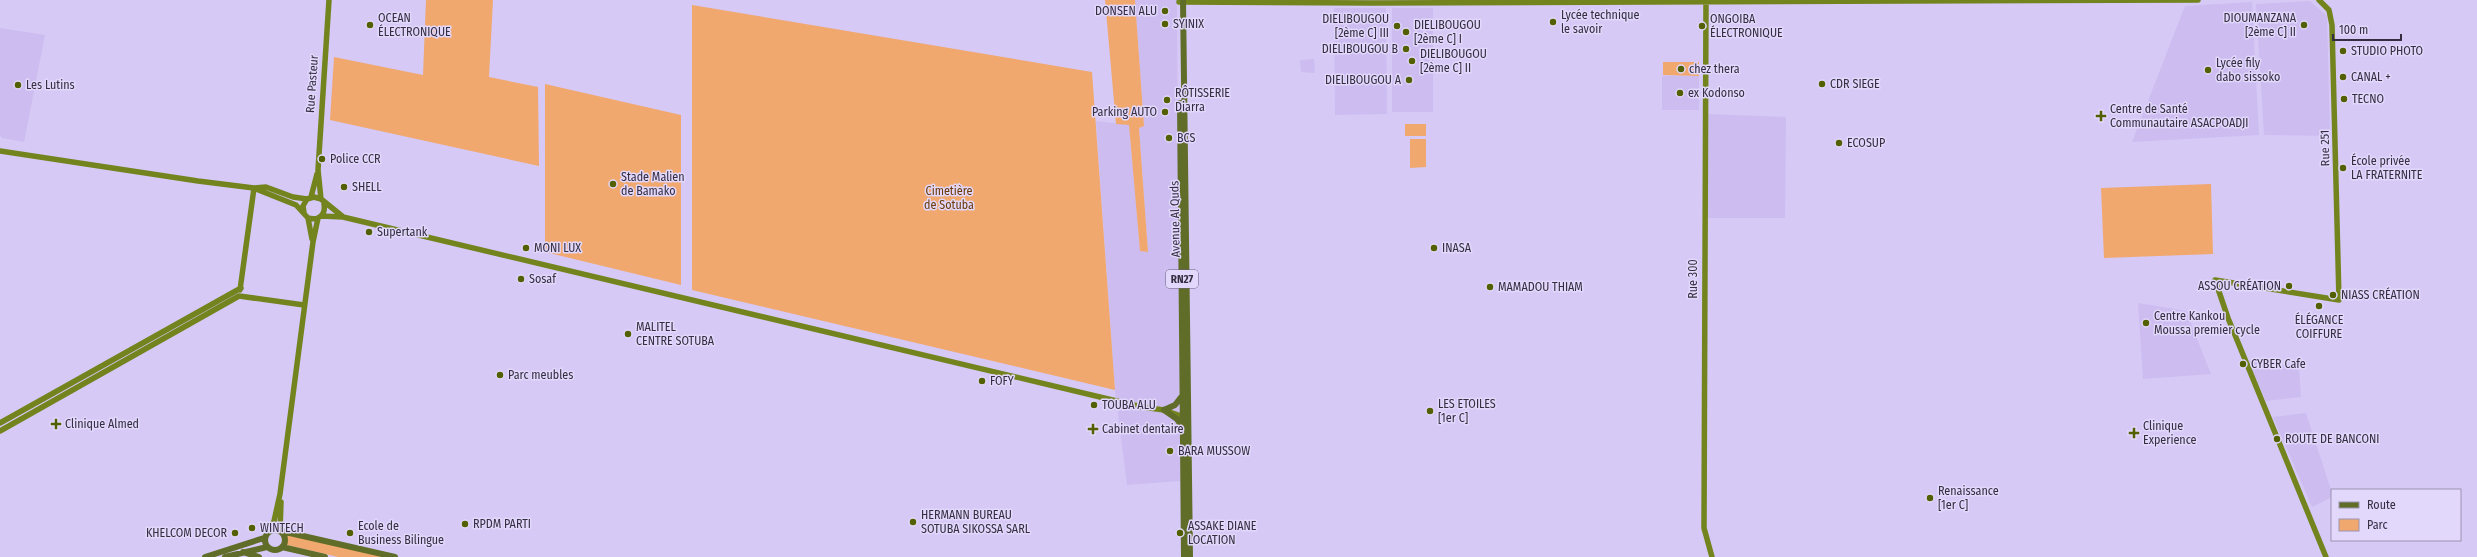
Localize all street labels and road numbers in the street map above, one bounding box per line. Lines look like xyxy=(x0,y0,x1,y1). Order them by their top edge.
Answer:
street label: Rue Pasteur xyxy=(303,54,321,114)
street label: Rue 251 xyxy=(2318,130,2332,166)
street label: Avenue Al Quds xyxy=(1167,181,1183,257)
street label: Rue 300 xyxy=(1686,259,1700,299)
road number: RN27 xyxy=(1166,270,1198,288)

